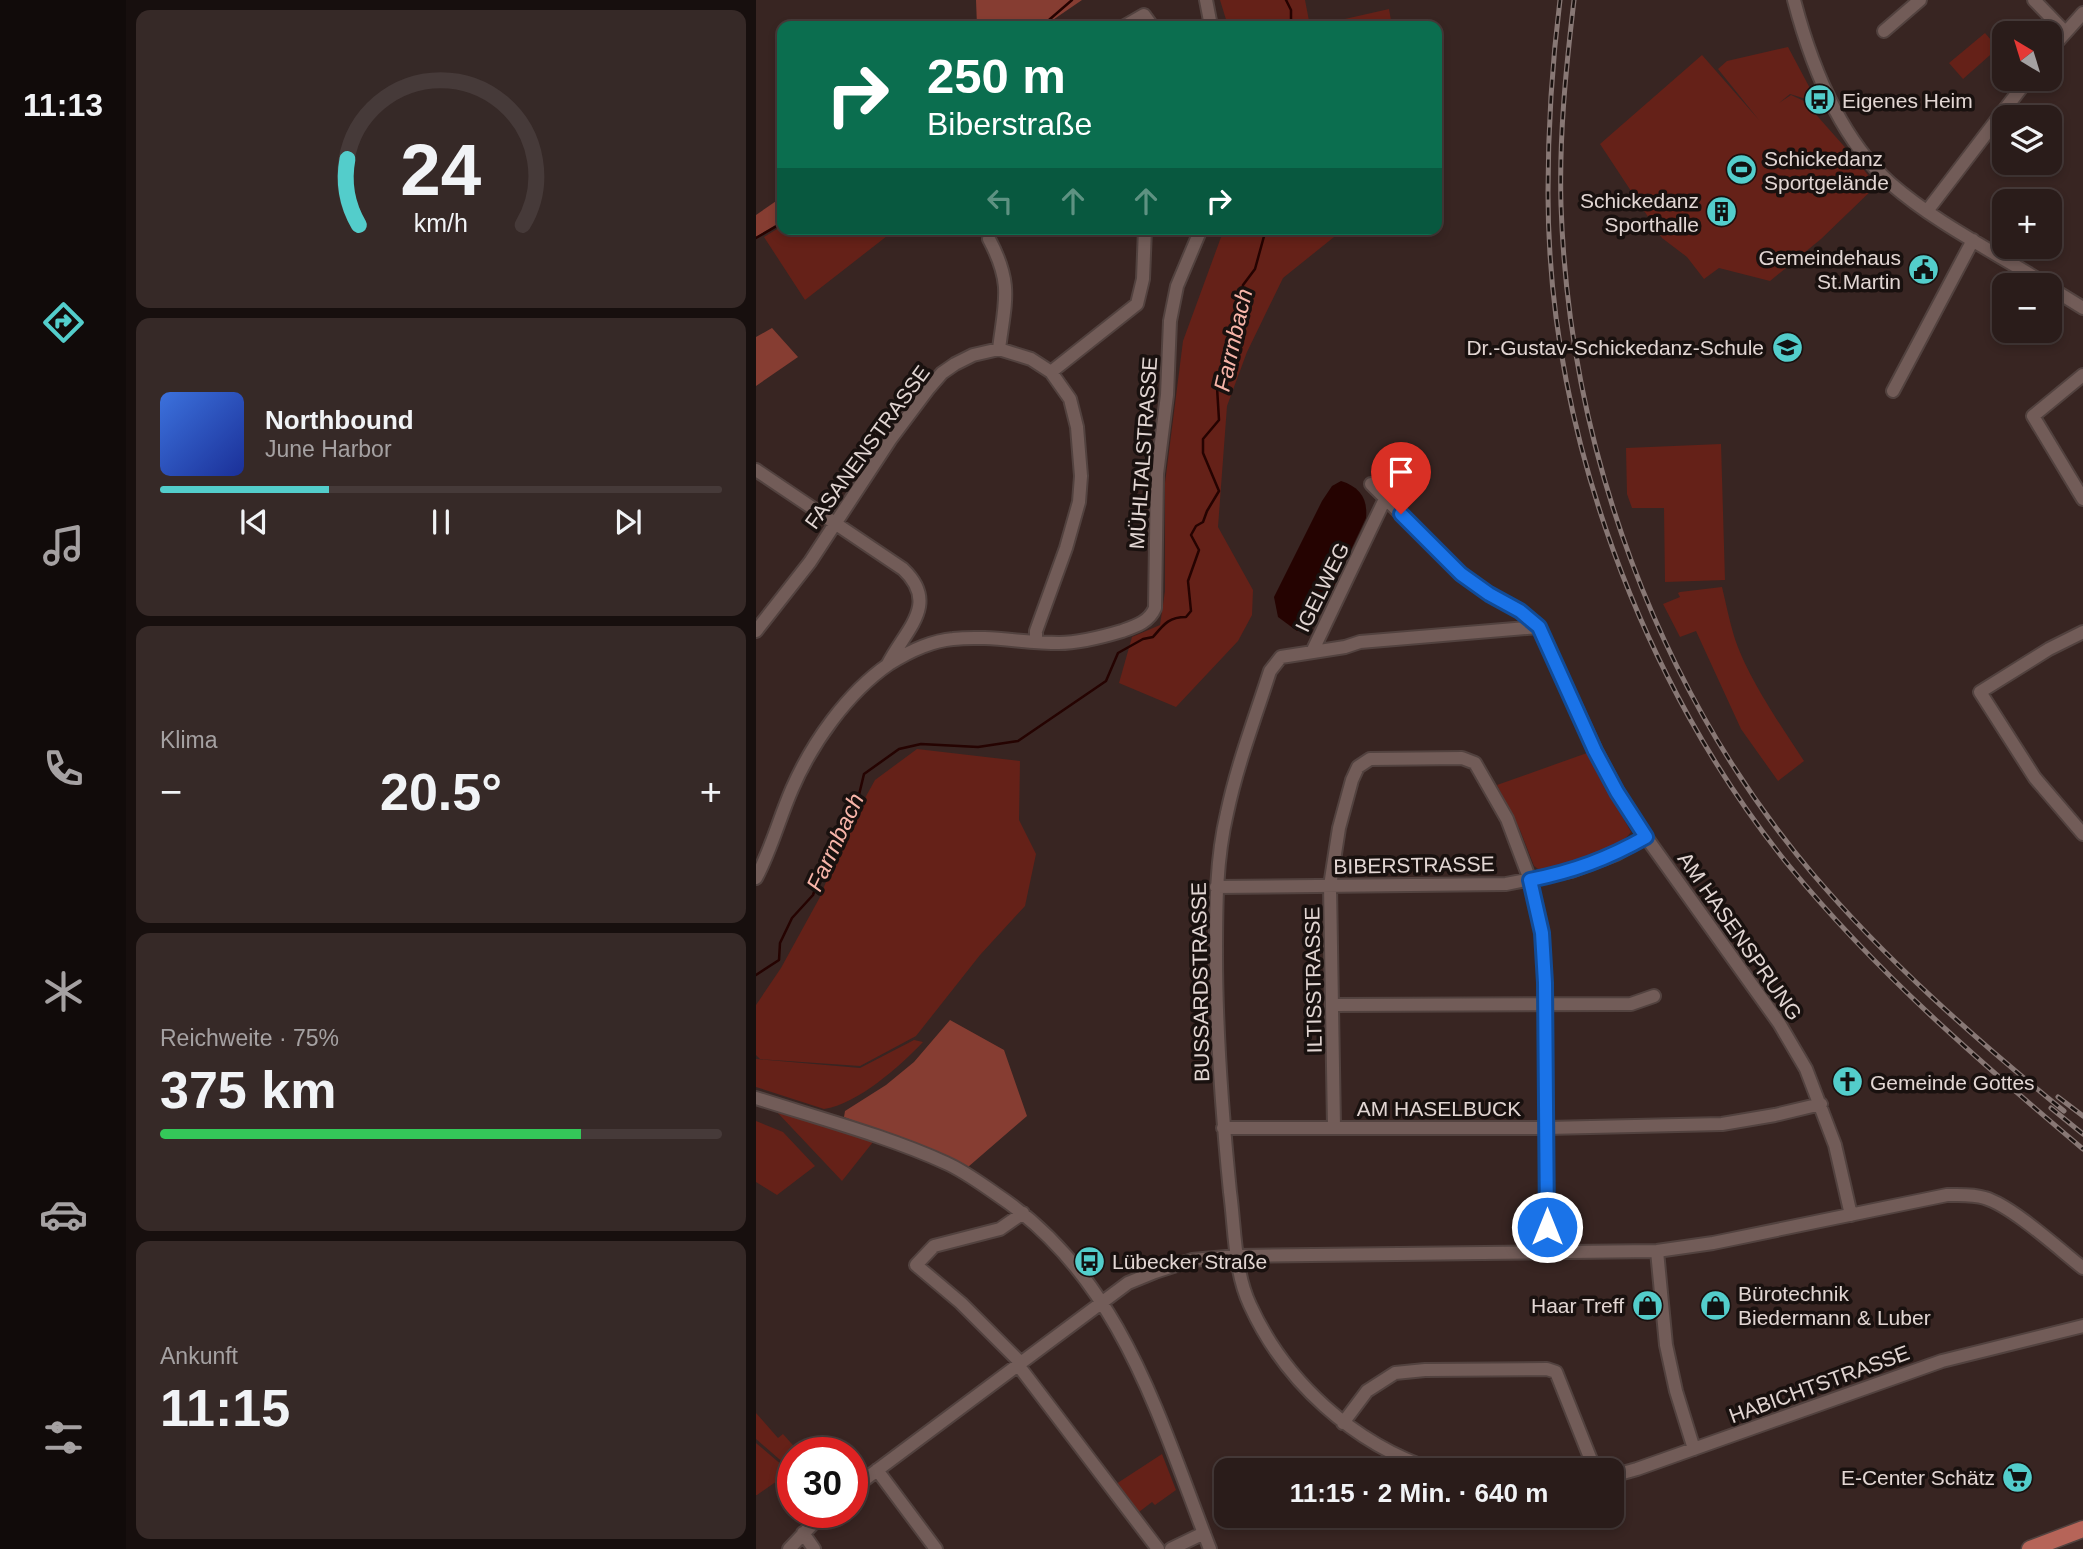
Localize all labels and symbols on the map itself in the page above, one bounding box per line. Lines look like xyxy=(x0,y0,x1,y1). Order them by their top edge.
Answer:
north arrow xyxy=(1992,21,2062,91)
bus stop icon: Eigenes Heim xyxy=(1802,83,1836,117)
place label: Eigenes Heim xyxy=(1842,89,1973,112)
place label: Schickedanz Sportgelände xyxy=(1764,147,1889,194)
sports icon: Schickedanz Sportgelände xyxy=(1724,153,1758,187)
place label: Schickedanz Sporthalle xyxy=(1580,189,1699,236)
building icon: Schickedanz Sporthalle xyxy=(1705,195,1739,229)
place label: Gemeindehaus St.Martin xyxy=(1759,246,1901,293)
public building icon: Gemeindehaus St.Martin xyxy=(1907,252,1941,286)
water label: Farrnbach xyxy=(1209,286,1257,394)
school or university icon: Dr.-Gustav-Schickedanz-Schule xyxy=(1770,330,1804,364)
place label: Dr.-Gustav-Schickedanz-Schule xyxy=(1466,336,1764,359)
street label: MÜHLTALSTRASSE xyxy=(1125,356,1161,550)
street label: FASANENSTRASSE xyxy=(800,361,934,533)
pin xyxy=(1371,442,1431,514)
street label: IGELWEG xyxy=(1291,539,1353,635)
water label: Farrnbach xyxy=(801,789,869,895)
street label: AM HASENSPRUNG xyxy=(1673,848,1807,1024)
street label: BIBERSTRASSE xyxy=(1333,852,1495,878)
street label: BUSSARDSTRASSE xyxy=(1187,882,1213,1082)
street label: ILTISSTRASSE xyxy=(1300,906,1326,1054)
church icon: Gemeinde Gottes xyxy=(1830,1065,1864,1099)
place label: Gemeinde Gottes xyxy=(1870,1071,2035,1094)
street label: AM HASELBUCK xyxy=(1357,1097,1521,1120)
position arrow xyxy=(1510,1190,1584,1264)
bus stop icon: Lübecker Straße xyxy=(1072,1244,1106,1278)
place label: Lübecker Straße xyxy=(1112,1250,1267,1273)
place label: Bürotechnik Biedermann & Luber xyxy=(1738,1282,1931,1329)
shop icon: Haar Treff xyxy=(1630,1288,1664,1322)
shop icon: Bürotechnik Biedermann & Luber xyxy=(1698,1288,1732,1322)
place label: Haar Treff xyxy=(1531,1294,1624,1317)
street label: HABICHTSTRASSE xyxy=(1726,1341,1912,1427)
speed limit sign: 30 xyxy=(777,1437,868,1528)
supermarket icon: E-Center Schätz xyxy=(2001,1460,2035,1494)
place label: E-Center Schätz xyxy=(1841,1466,1995,1489)

